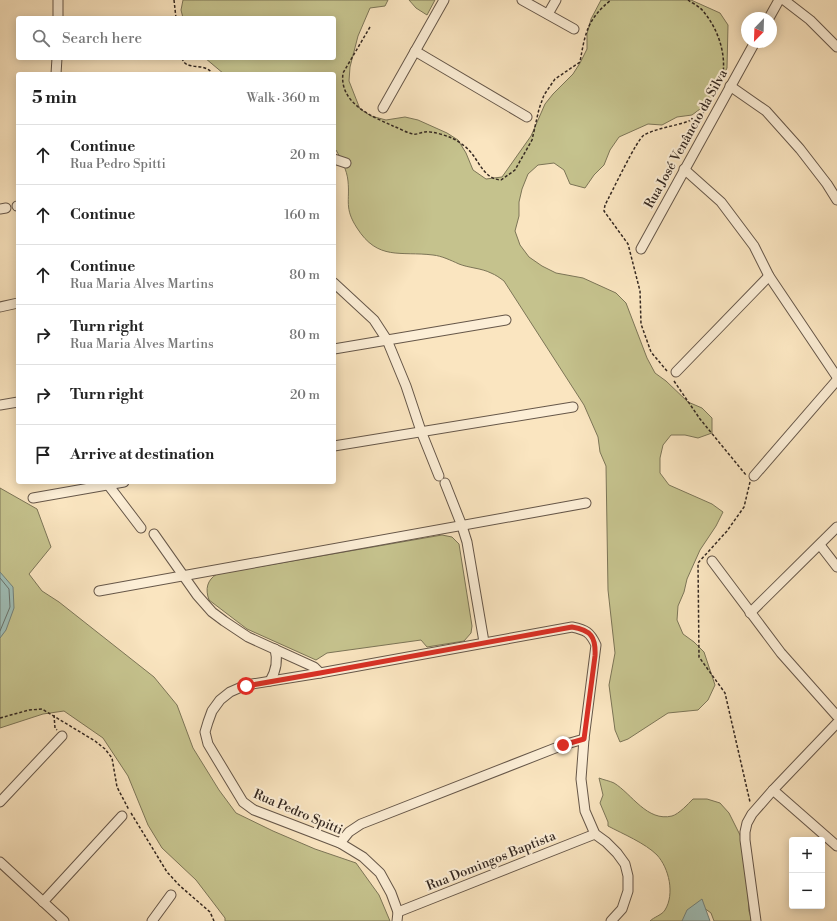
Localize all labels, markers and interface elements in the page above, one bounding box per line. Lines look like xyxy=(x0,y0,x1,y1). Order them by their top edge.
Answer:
north arrow xyxy=(741,12,777,48)
search box xyxy=(16,16,336,60)
icon: search xyxy=(30,27,52,49)
text: Search here xyxy=(62,29,142,48)
street label: Rua José Venâncio da Silva xyxy=(641,66,731,211)
text: 5 min xyxy=(32,87,77,109)
text: Walk · 360 m xyxy=(247,90,320,106)
text: Continue xyxy=(70,137,135,156)
icon: ahead xyxy=(32,144,54,166)
text: 20 m xyxy=(290,147,320,163)
text: Rua Pedro Spitti xyxy=(70,156,166,172)
icon: ahead xyxy=(32,204,54,226)
text: Continue xyxy=(70,205,135,224)
text: 160 m xyxy=(284,207,320,223)
text: Continue xyxy=(70,257,135,276)
icon: ahead xyxy=(32,264,54,286)
text: 80 m xyxy=(289,267,320,283)
text: Rua Maria Alves Martins xyxy=(70,276,214,292)
text: Turn right xyxy=(70,317,144,336)
icon: right xyxy=(32,324,54,346)
text: 80 m xyxy=(289,327,320,343)
text: Rua Maria Alves Martins xyxy=(70,336,214,352)
icon: right xyxy=(32,384,54,406)
text: Turn right xyxy=(70,385,144,404)
text: 20 m xyxy=(290,387,320,403)
icon: arrive xyxy=(32,444,54,466)
text: Arrive at destination xyxy=(70,445,214,464)
route start xyxy=(237,677,255,695)
route end xyxy=(554,736,572,754)
street label: Rua Pedro Spitti xyxy=(251,786,345,838)
street label: Rua Domingos Baptista xyxy=(424,828,558,894)
map controls xyxy=(789,837,825,909)
button: + xyxy=(789,837,825,873)
button: − xyxy=(789,873,825,909)

